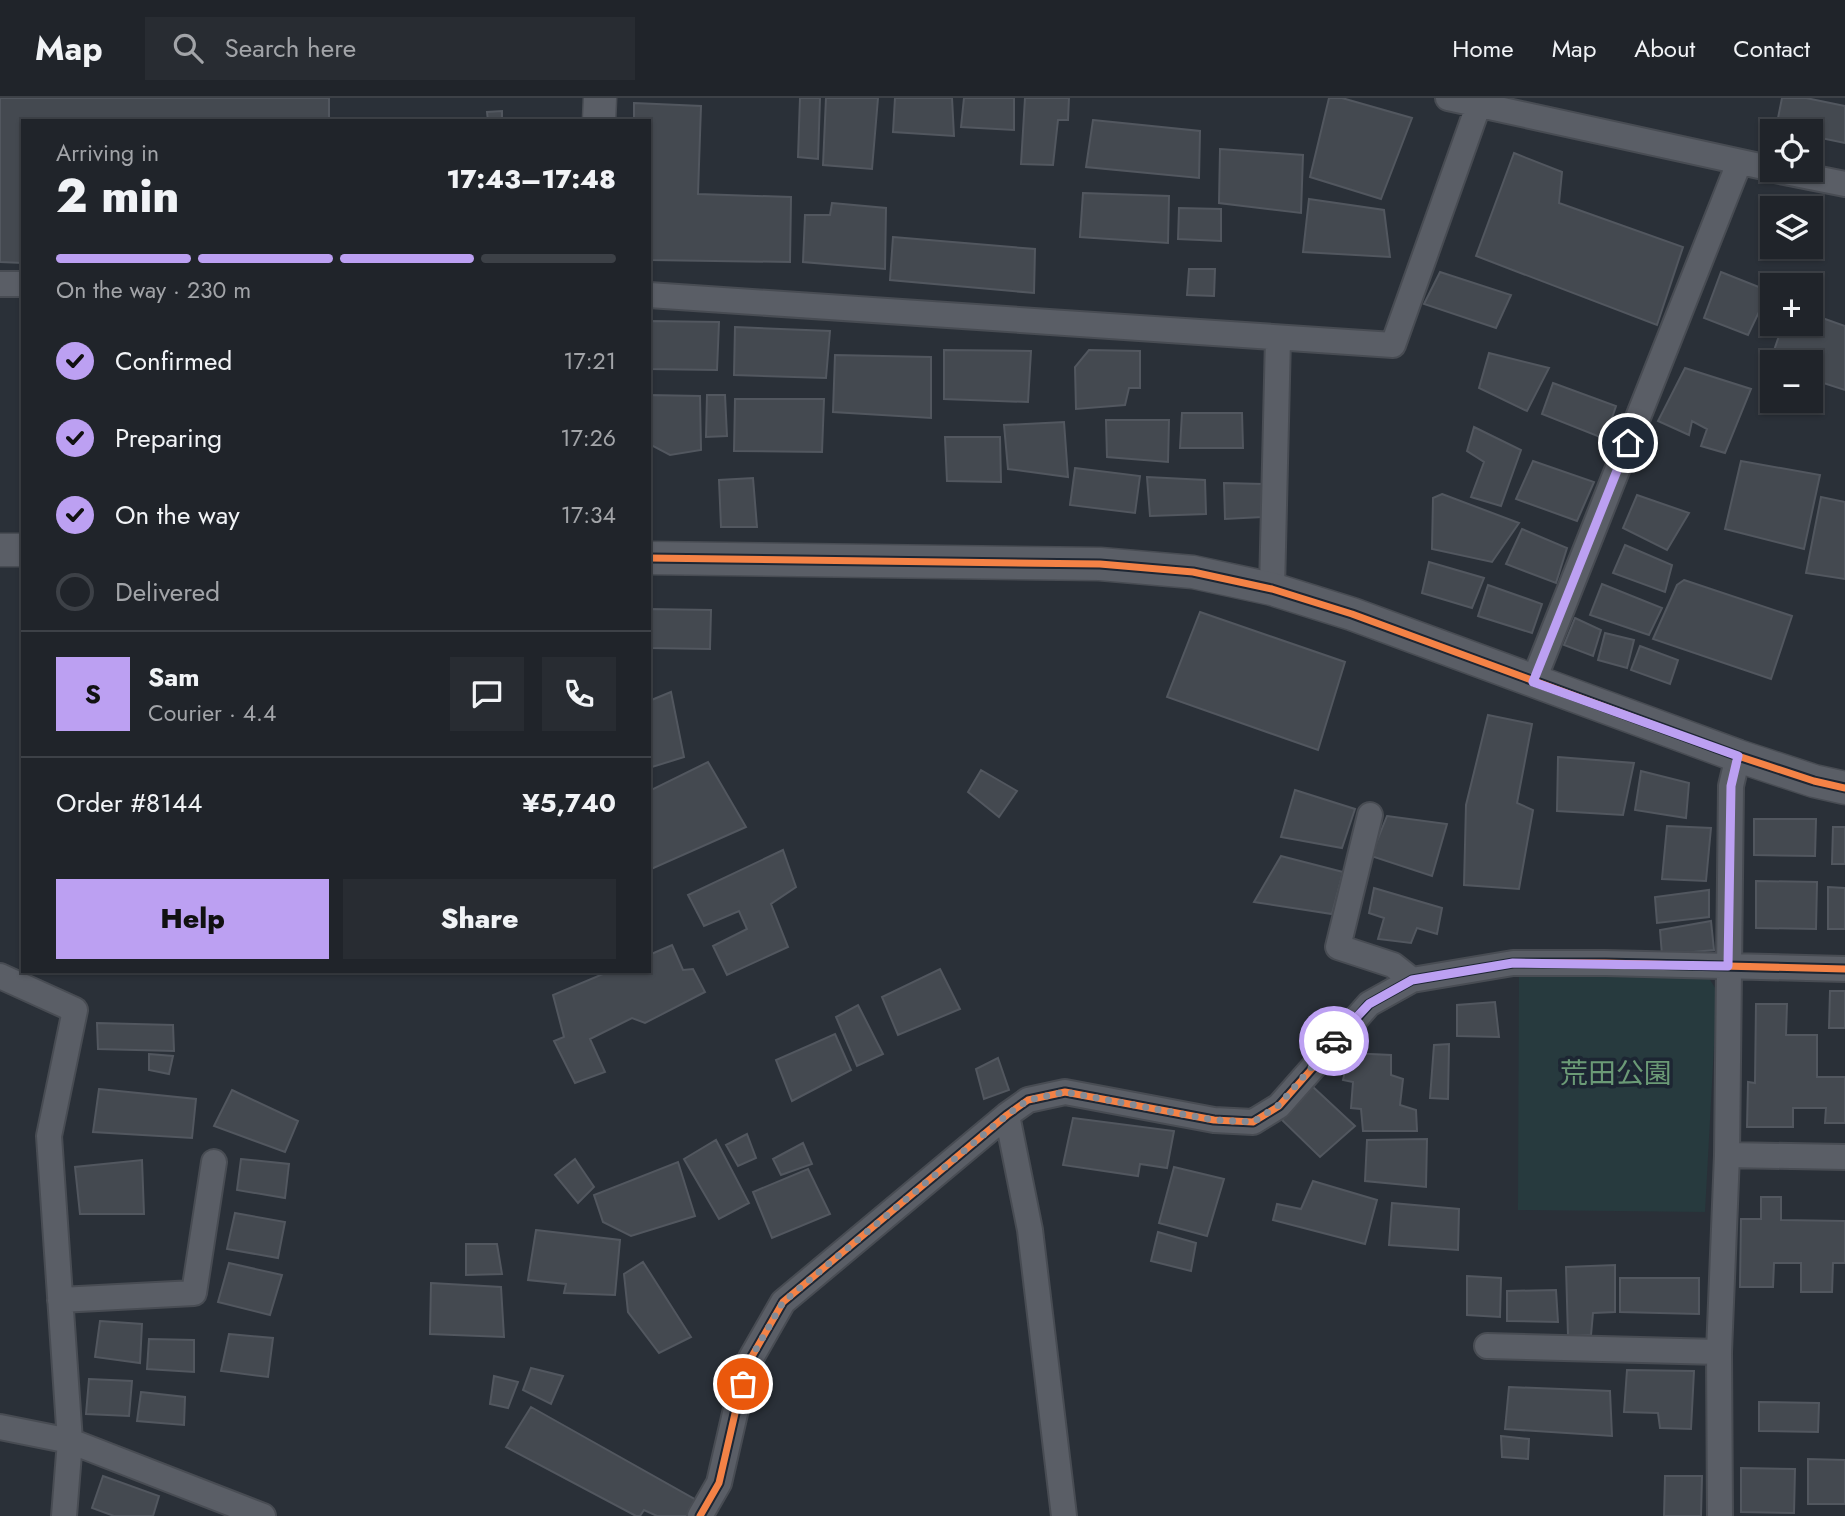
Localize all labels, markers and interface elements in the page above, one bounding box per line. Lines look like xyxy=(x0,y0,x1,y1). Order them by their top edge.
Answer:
search box xyxy=(145,17,635,80)
text: Map xyxy=(35,25,103,72)
icon: search xyxy=(169,29,207,67)
text: Search here xyxy=(225,29,356,67)
text: Home xyxy=(1452,31,1514,66)
text: Map xyxy=(1552,31,1596,66)
text: About xyxy=(1634,31,1695,66)
text: Contact xyxy=(1733,31,1810,66)
map controls xyxy=(1760,119,1823,413)
button: locate xyxy=(1760,119,1823,182)
text: Arriving in xyxy=(56,136,159,170)
text: 17:43–17:48 xyxy=(447,160,616,198)
text: 2 min xyxy=(56,163,180,229)
button: layers xyxy=(1760,196,1823,259)
text: On the way · 230 m xyxy=(56,273,251,307)
button: + xyxy=(1760,273,1823,336)
icon: check xyxy=(56,342,94,380)
text: Confirmed xyxy=(115,342,232,380)
text: 17:21 xyxy=(563,344,616,378)
button: − xyxy=(1760,350,1823,413)
pin xyxy=(1598,413,1658,473)
icon: check xyxy=(56,419,94,457)
text: Preparing xyxy=(115,419,222,457)
text: 17:26 xyxy=(560,421,616,455)
icon: home xyxy=(1609,424,1647,462)
icon: check xyxy=(56,496,94,534)
text: On the way xyxy=(115,496,240,534)
text: 17:34 xyxy=(561,498,616,532)
text: Delivered xyxy=(115,573,220,611)
button: chat xyxy=(450,657,524,731)
button: phone xyxy=(542,657,616,731)
text: Sam xyxy=(148,658,200,696)
text: S xyxy=(85,675,101,713)
text: Courier · 4.4 xyxy=(148,696,276,730)
text: Order #8144 xyxy=(56,784,202,822)
text: ¥5,740 xyxy=(522,784,616,822)
button: Help xyxy=(56,879,329,959)
button: Share xyxy=(343,879,616,959)
courier xyxy=(1299,1006,1369,1076)
icon: car xyxy=(1315,1022,1353,1060)
park label: 荒田公園 xyxy=(1560,1053,1672,1094)
pin xyxy=(713,1354,773,1414)
icon: bag xyxy=(724,1365,762,1403)

